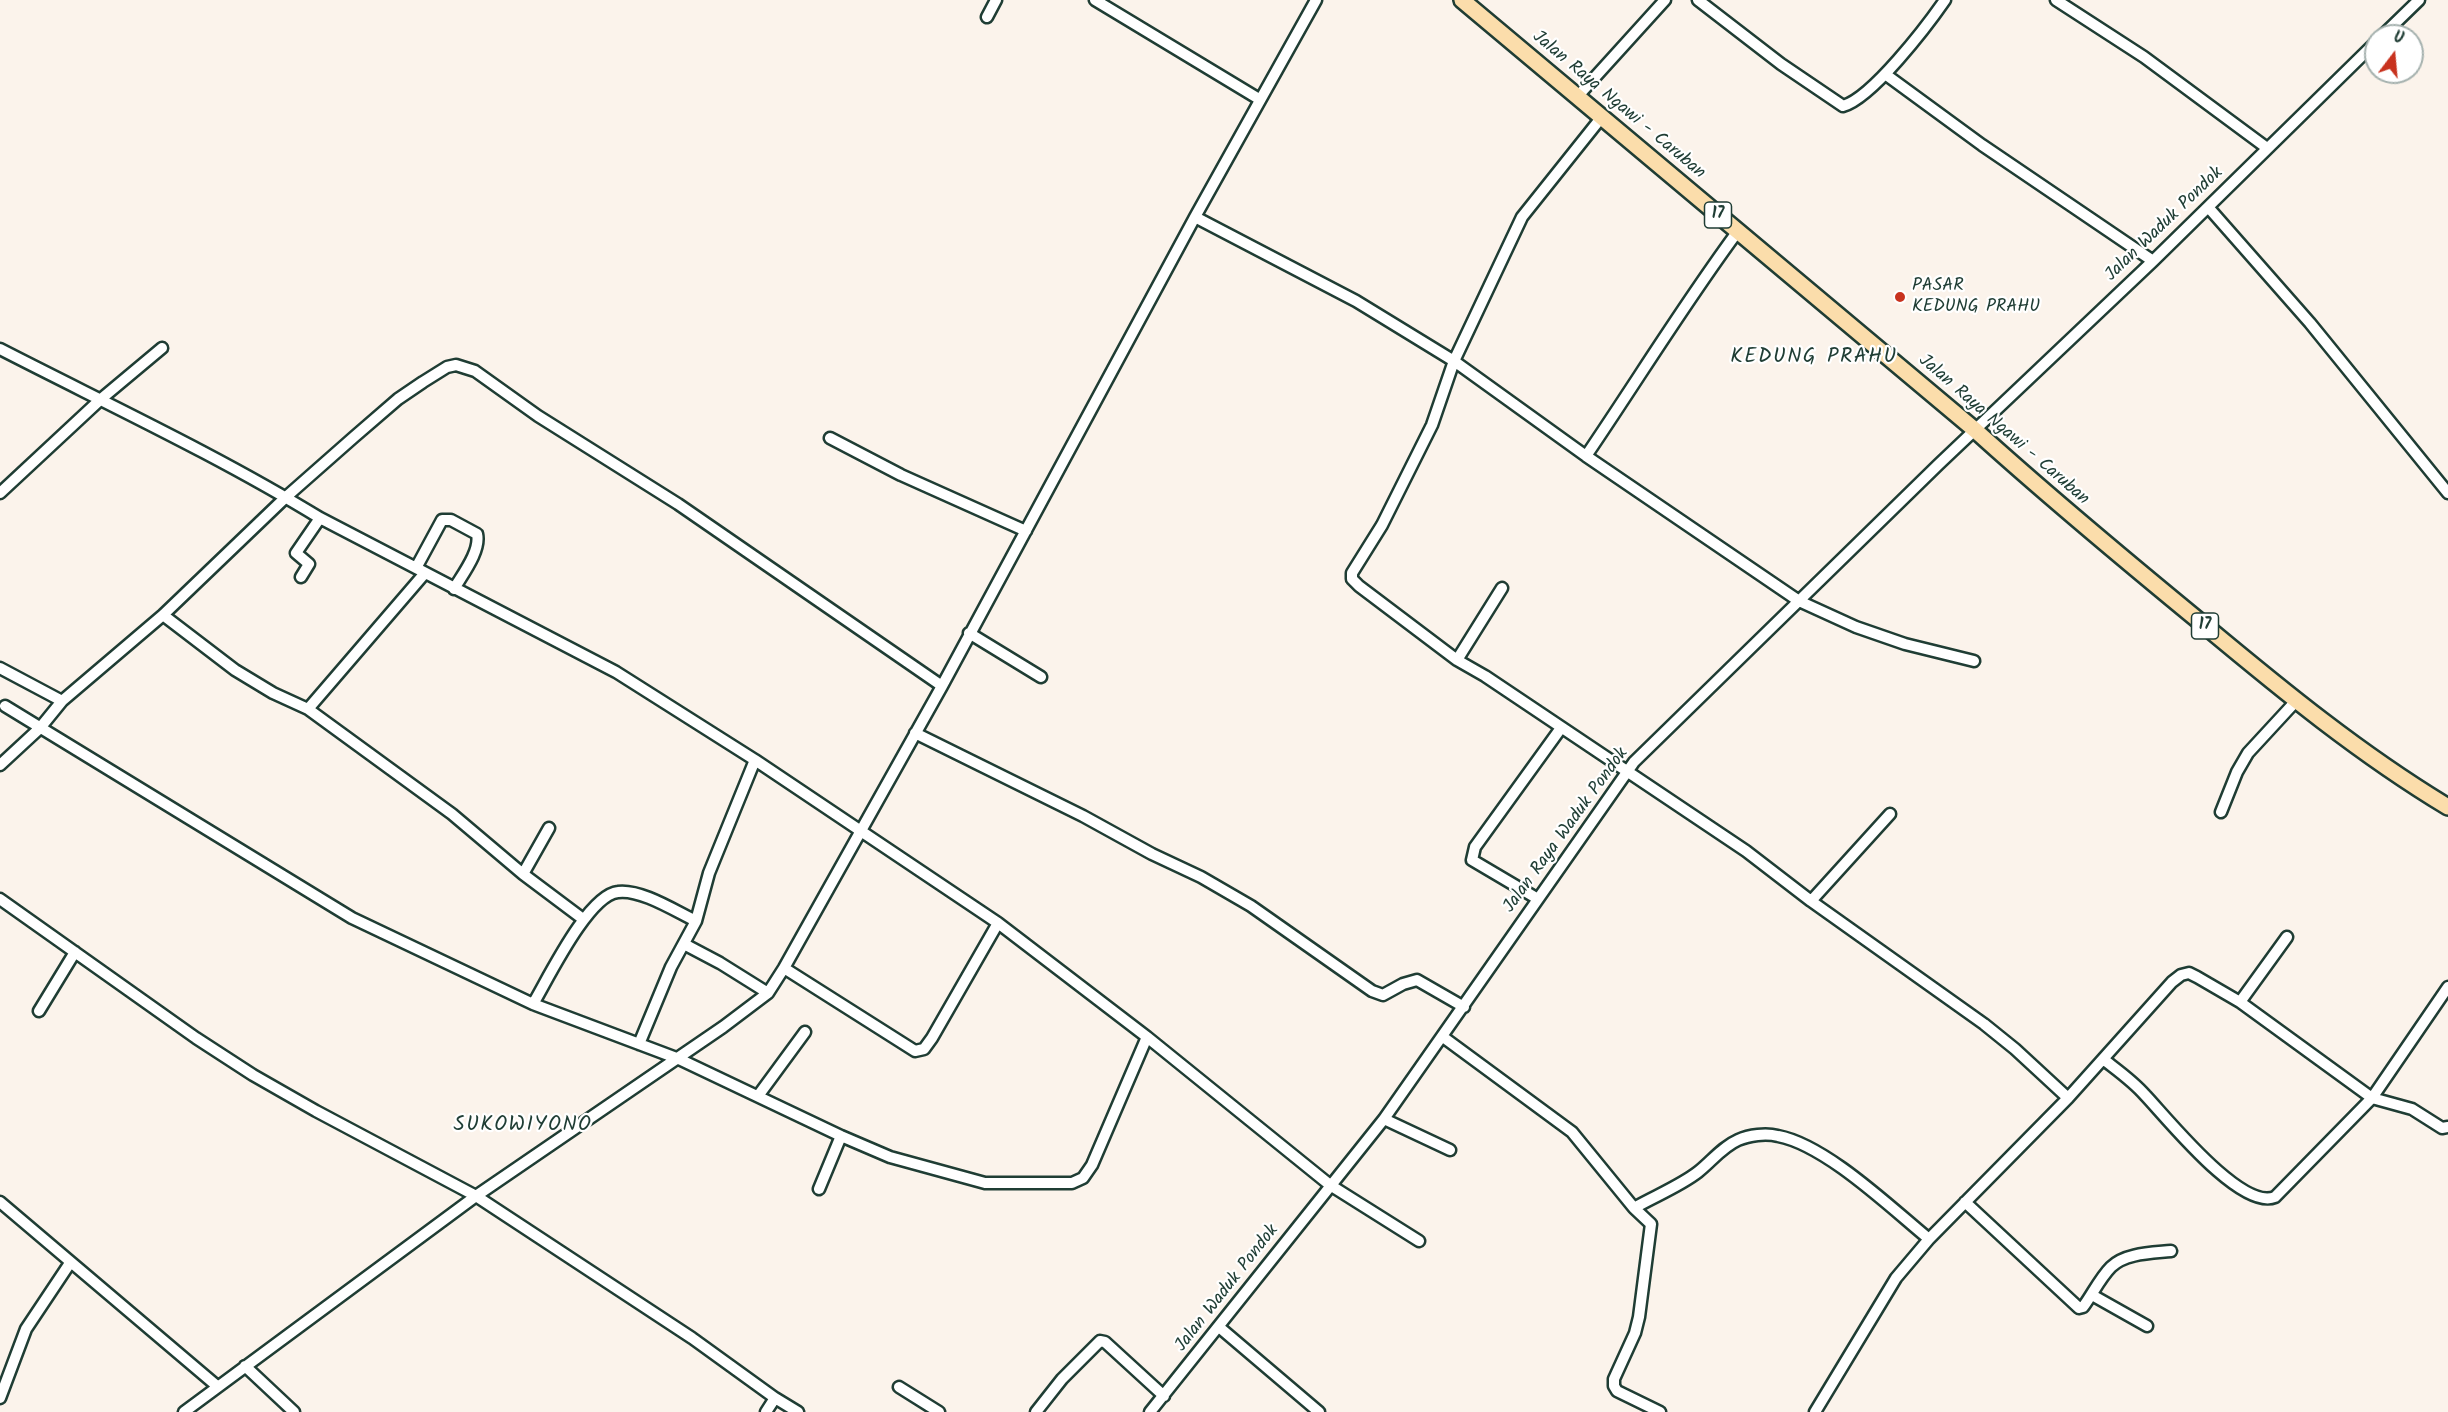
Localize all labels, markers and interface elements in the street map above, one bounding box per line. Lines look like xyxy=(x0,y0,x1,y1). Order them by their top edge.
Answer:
north arrow xyxy=(2364,24,2424,84)
text: U xyxy=(2391,25,2407,51)
street label: Jalan Raya Ngawi - Caruban xyxy=(1527,27,1709,185)
street label: Jalan Waduk Pondok xyxy=(2102,163,2228,287)
road number: 17 xyxy=(1704,202,1732,228)
place label: PASAR KEDUNG PRAHU xyxy=(1912,276,2040,318)
marker: PASAR KEDUNG PRAHU xyxy=(1893,290,1907,304)
district label: KEDUNG PRAHU xyxy=(1730,345,1898,371)
street label: Jalan Raya Ngawi - Caruban xyxy=(1913,351,2093,511)
road number: 17 xyxy=(2192,613,2218,639)
street label: Jalan Raya Waduk Pondok xyxy=(1500,744,1634,918)
district label: SUKOWIYONO xyxy=(454,1113,592,1139)
street label: Jalan Waduk Pondok xyxy=(1172,1221,1284,1357)

